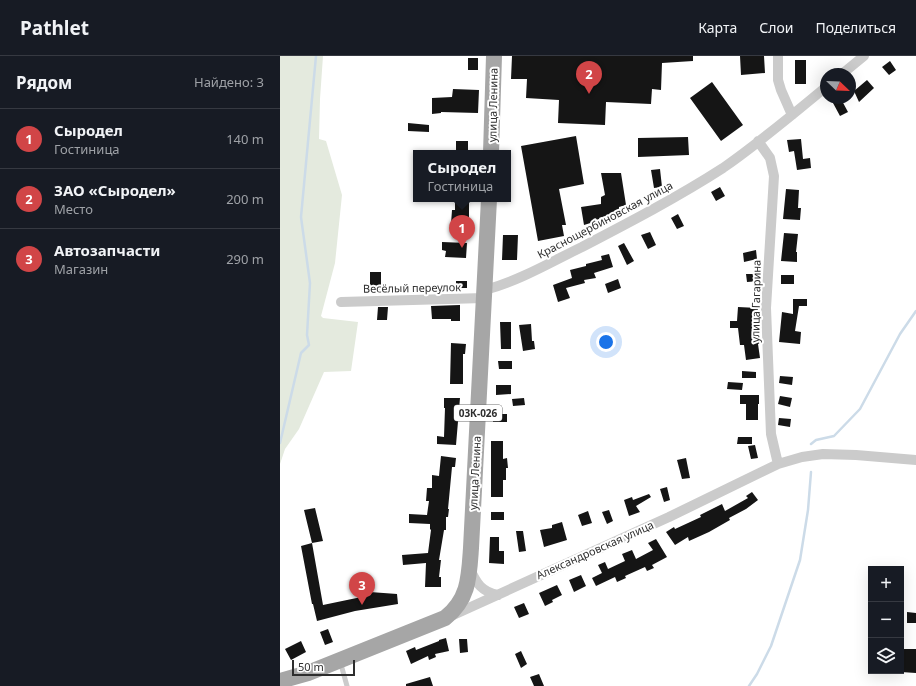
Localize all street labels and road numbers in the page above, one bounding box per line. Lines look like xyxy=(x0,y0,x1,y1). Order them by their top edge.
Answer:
street label: улица Ленина xyxy=(484,68,501,142)
street label: Краснощербиновская улица xyxy=(534,177,675,262)
street label: улица Гагарина xyxy=(747,260,764,342)
street label: Весёлый переулок xyxy=(363,279,461,296)
road number: 03К-026 xyxy=(454,405,502,421)
street label: улица Ленина xyxy=(465,436,484,510)
street label: Александровская улица xyxy=(534,517,656,582)

